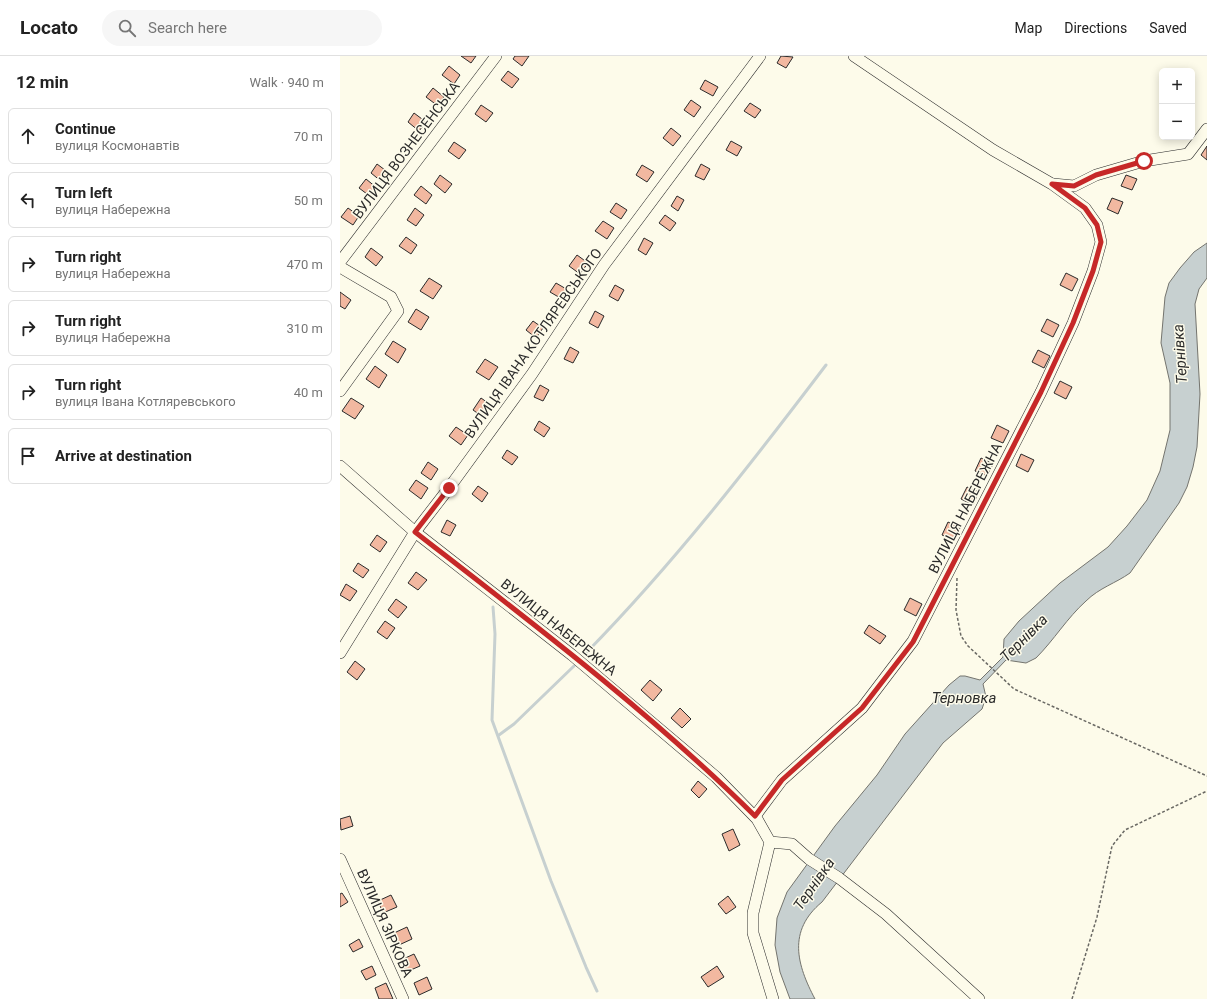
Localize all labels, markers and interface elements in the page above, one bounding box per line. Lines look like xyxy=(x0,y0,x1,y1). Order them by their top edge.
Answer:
search box xyxy=(102,10,382,46)
text: Locato xyxy=(20,16,78,39)
icon: search xyxy=(116,17,138,39)
text: Search here xyxy=(148,19,227,37)
text: Map xyxy=(1015,20,1042,36)
text: Directions xyxy=(1064,20,1127,36)
text: Saved xyxy=(1149,20,1187,36)
map controls xyxy=(1159,68,1195,140)
button: + xyxy=(1159,68,1195,104)
text: 12 min xyxy=(16,72,69,92)
text: Walk · 940 m xyxy=(249,75,324,90)
street label: ВУЛИЦЯ ВОЗНЕСЕНСЬКА xyxy=(349,78,463,222)
button: − xyxy=(1159,104,1195,140)
text: Continue xyxy=(55,120,116,138)
icon: ahead xyxy=(17,125,39,147)
text: 70 m xyxy=(294,129,323,144)
text: вулиця Космонавтів xyxy=(55,138,180,153)
route start xyxy=(1135,152,1153,170)
text: Turn left xyxy=(55,184,112,202)
icon: left xyxy=(17,189,39,211)
text: 50 m xyxy=(294,193,323,208)
text: вулиця Набережна xyxy=(55,202,171,217)
street label: ВУЛИЦЯ ІВАНА КОТЛЯРЕВСЬКОГО xyxy=(461,245,605,441)
text: Turn right xyxy=(55,248,121,266)
icon: right xyxy=(17,253,39,275)
text: 470 m xyxy=(286,257,323,272)
text: вулиця Набережна xyxy=(55,266,171,281)
text: Turn right xyxy=(55,312,121,330)
icon: right xyxy=(17,317,39,339)
text: 310 m xyxy=(286,321,323,336)
water label: Тернівка xyxy=(1169,323,1191,385)
text: вулиця Набережна xyxy=(55,330,171,345)
text: Turn right xyxy=(55,376,121,394)
icon: right xyxy=(17,381,39,403)
text: 40 m xyxy=(294,385,323,400)
text: вулиця Івана Котляревського xyxy=(55,394,236,409)
street label: ВУЛИЦЯ НАБЕРЕЖНА xyxy=(925,440,1005,576)
icon: arrive xyxy=(17,445,39,467)
text: Arrive at destination xyxy=(55,447,192,465)
route end xyxy=(440,479,458,497)
street label: ВУЛИЦЯ НАБЕРЕЖНА xyxy=(498,575,620,679)
water label: Тернівка xyxy=(996,610,1052,666)
water label: Терновка xyxy=(932,689,996,707)
water label: Тернівка xyxy=(789,854,839,914)
street label: ВУЛИЦЯ ЗІРКОВА xyxy=(354,866,416,980)

